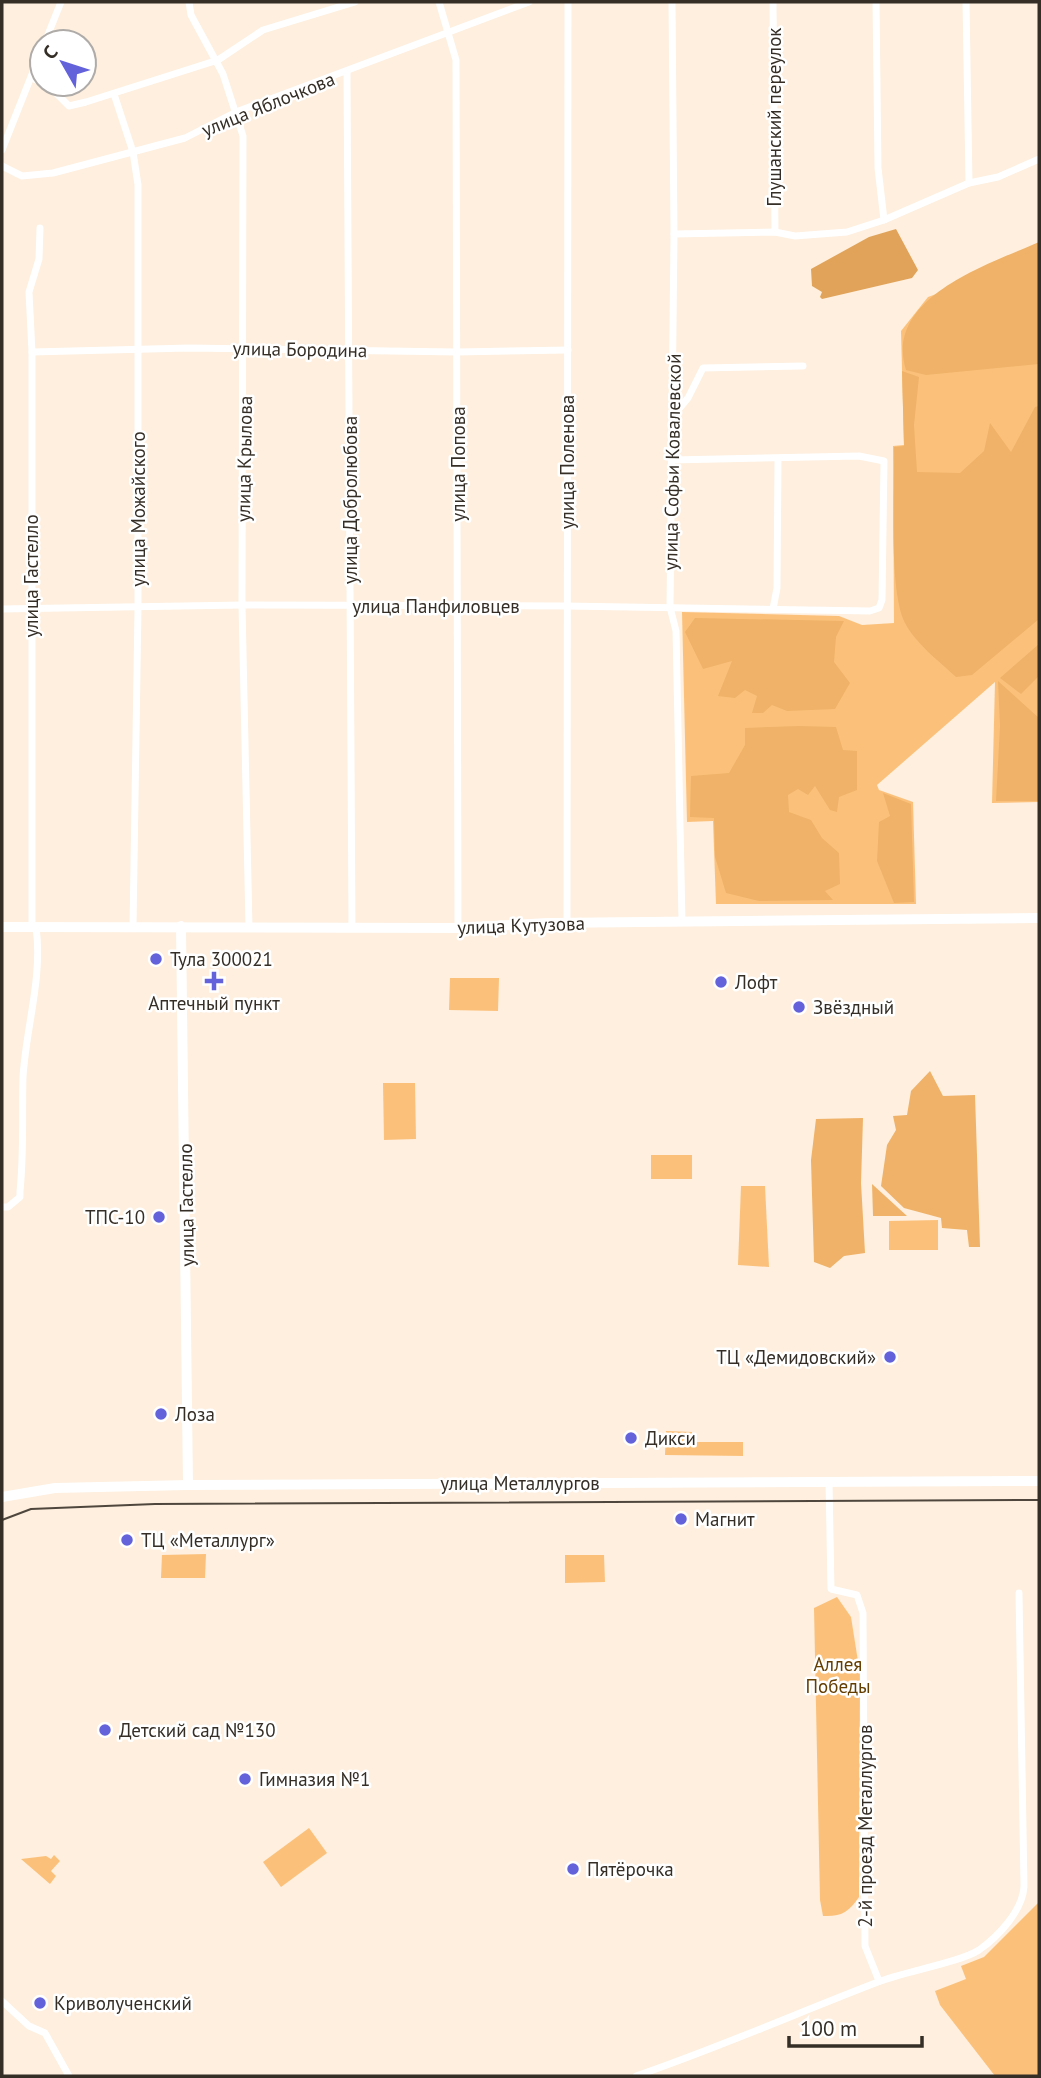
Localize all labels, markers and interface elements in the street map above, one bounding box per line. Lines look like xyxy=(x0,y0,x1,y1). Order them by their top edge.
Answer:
north arrow xyxy=(28,28,98,98)
street label: Глушанский переулок xyxy=(762,28,786,206)
text: С xyxy=(37,40,63,64)
street label: улица Яблочкова xyxy=(198,66,338,142)
street label: улица Бородина xyxy=(232,336,368,362)
street label: улица Софьи Ковалевской xyxy=(658,353,686,571)
street label: улица Поленова xyxy=(555,395,579,529)
street label: улица Крылова xyxy=(231,396,257,522)
street label: улица Попова xyxy=(446,406,470,522)
street label: улица Добролюбова xyxy=(338,416,362,584)
street label: улица Можайского xyxy=(126,431,150,587)
street label: улица Гастелло xyxy=(19,514,43,638)
street label: улица Панфиловцев xyxy=(352,594,520,618)
street label: улица Кутузова xyxy=(457,911,585,939)
place label: Тула 300021 xyxy=(170,947,273,971)
marker: Тула 300021 xyxy=(148,951,164,967)
place label: Лофт xyxy=(734,970,778,994)
marker: Аптечный пункт xyxy=(206,973,222,989)
marker: Лофт xyxy=(713,974,729,990)
place label: Аптечный пункт xyxy=(148,991,280,1015)
place label: Звёздный xyxy=(813,995,894,1019)
marker: Звёздный xyxy=(791,999,807,1015)
street label: улица Гастелло xyxy=(173,1143,199,1267)
place label: ТПС-10 xyxy=(85,1205,145,1229)
marker: ТПС-10 xyxy=(151,1209,167,1225)
place label: ТЦ «Демидовский» xyxy=(716,1345,876,1369)
marker: ТЦ «Демидовский» xyxy=(882,1349,898,1365)
place label: Лоза xyxy=(174,1402,215,1426)
marker: Лоза xyxy=(153,1406,169,1422)
place label: Дикси xyxy=(645,1426,696,1450)
marker: Дикси xyxy=(623,1430,639,1446)
street label: улица Металлургов xyxy=(440,1471,600,1495)
place label: Магнит xyxy=(695,1507,755,1531)
marker: Магнит xyxy=(673,1511,689,1527)
place label: ТЦ «Металлург» xyxy=(141,1528,275,1552)
marker: ТЦ «Металлург» xyxy=(119,1532,135,1548)
park label: Аллея Победы xyxy=(806,1652,870,1698)
place label: Детский сад №130 xyxy=(119,1718,276,1742)
marker: Детский сад №130 xyxy=(97,1722,113,1738)
street label: 2-й проезд Металлургов xyxy=(853,1725,877,1927)
place label: Гимназия №1 xyxy=(259,1767,370,1791)
marker: Гимназия №1 xyxy=(237,1771,253,1787)
place label: Пятёрочка xyxy=(587,1857,674,1881)
marker: Пятёрочка xyxy=(565,1861,581,1877)
place label: Криволученский xyxy=(54,1991,192,2015)
marker: Криволученский xyxy=(32,1995,48,2011)
scale bar xyxy=(789,2004,922,2048)
text: 100 m xyxy=(800,2015,857,2042)

